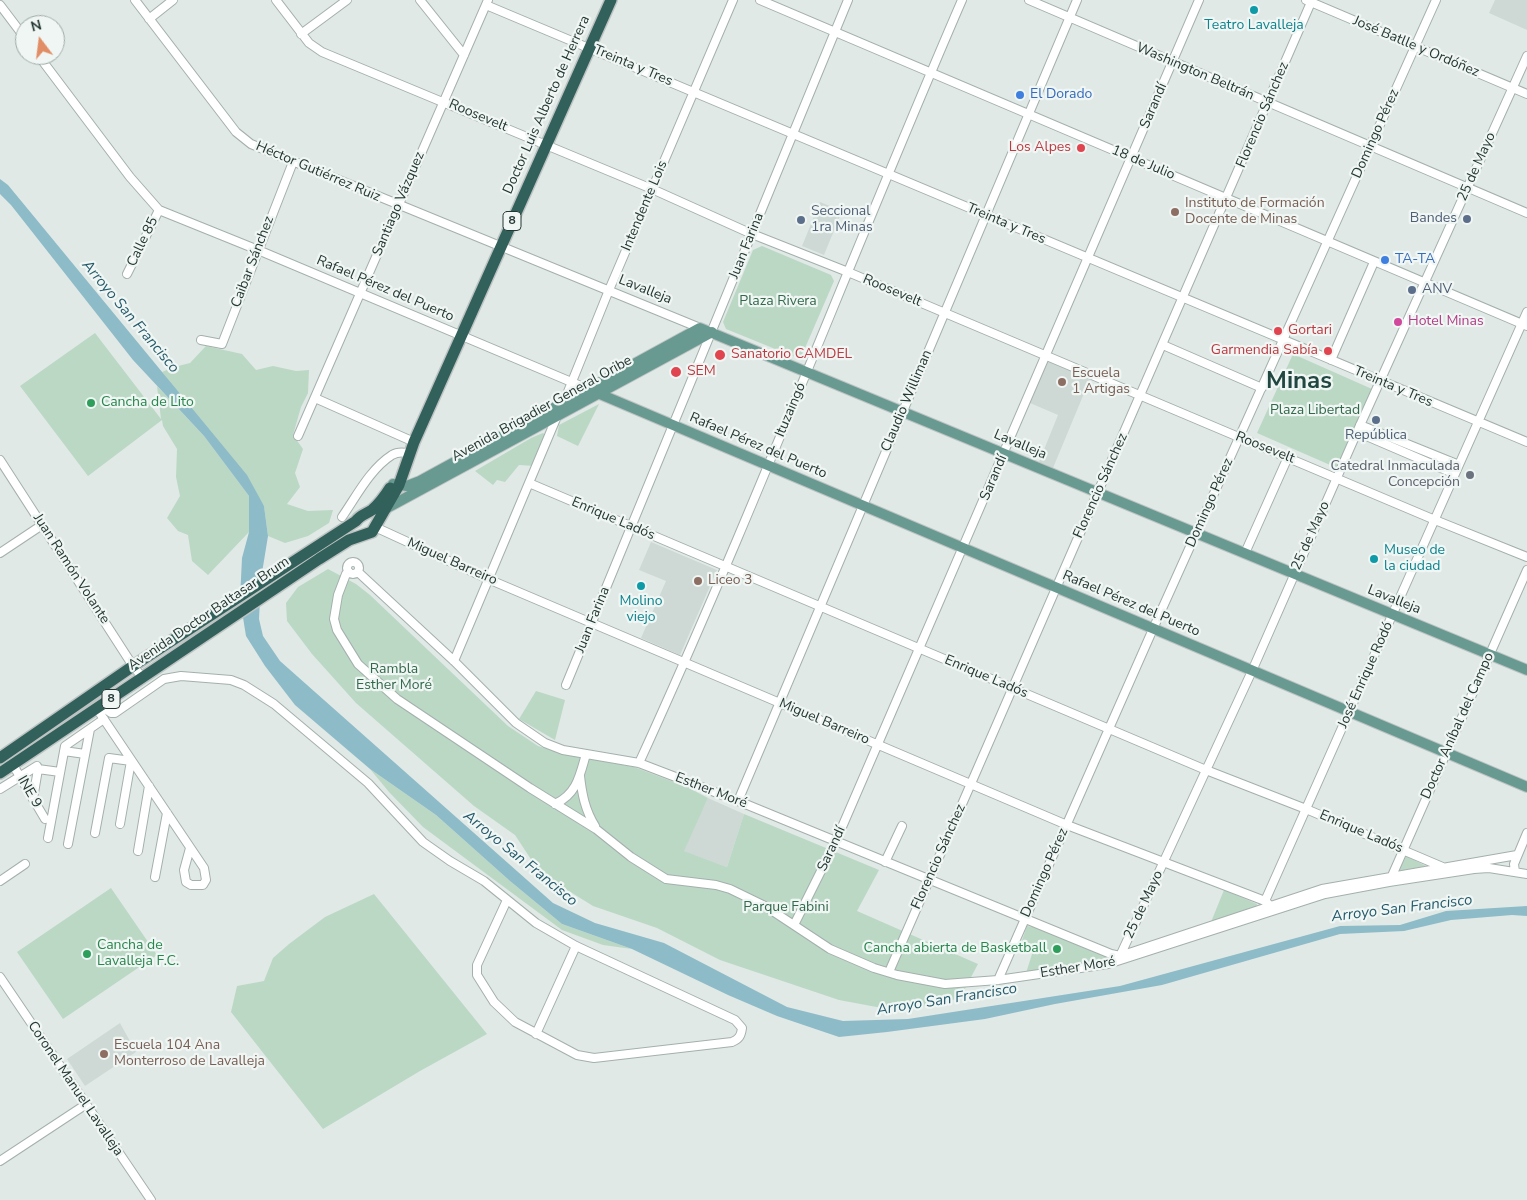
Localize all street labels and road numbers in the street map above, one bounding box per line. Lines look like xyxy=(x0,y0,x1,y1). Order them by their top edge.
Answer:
street label: Doctor Luis Alberto de Herrera xyxy=(500,13,594,197)
street label: José Batlle y Ordóñez xyxy=(1350,13,1482,81)
street label: Washington Beltrán xyxy=(1134,40,1256,104)
street label: Treinta y Tres xyxy=(591,42,675,90)
street label: Florencio Sánchez xyxy=(1233,60,1293,170)
street label: Sarandí xyxy=(1137,81,1171,131)
street label: Domingo Pérez xyxy=(1349,87,1403,181)
street label: Roosevelt xyxy=(446,96,510,136)
street label: 25 de Mayo xyxy=(1454,130,1500,204)
street label: Héctor Gutiérrez Ruiz xyxy=(253,138,383,206)
street label: 18 de Julio xyxy=(1109,142,1177,184)
street label: Santiago Vázquez xyxy=(369,149,429,259)
street label: Intendente Lois xyxy=(618,158,672,254)
street label: Treinta y Tres xyxy=(964,200,1048,248)
street label: Juan Farina xyxy=(726,210,768,282)
road number: 8 xyxy=(503,212,521,230)
street label: Caibar Sánchez xyxy=(228,214,278,310)
street label: Calle 85 xyxy=(124,215,162,269)
street label: Rafael Pérez del Puerto xyxy=(314,252,456,326)
street label: Roosevelt xyxy=(860,271,924,311)
street label: Lavalleja xyxy=(616,272,674,308)
street label: Claudio Williman xyxy=(878,347,936,455)
street label: Avenida Brigadier General Oribe xyxy=(449,352,635,466)
street label: Treinta y Tres xyxy=(1351,363,1435,411)
street label: Ituzaingó xyxy=(772,380,810,440)
street label: Rafael Pérez del Puerto xyxy=(687,409,829,483)
street label: Lavalleja xyxy=(991,426,1049,464)
street label: Roosevelt xyxy=(1233,429,1297,467)
street label: Florencio Sánchez xyxy=(1070,431,1132,541)
street label: Sarandí xyxy=(977,453,1011,503)
street label: Domingo Pérez xyxy=(1183,456,1237,550)
street label: Enrique Ladós xyxy=(569,494,657,544)
street label: 25 de Mayo xyxy=(1288,499,1334,573)
street label: Juan Ramón Volante xyxy=(29,511,113,627)
street label: Miguel Barreiro xyxy=(404,535,500,589)
street label: Avenida Doctor Baltasar Brum xyxy=(125,554,293,674)
street label: Rafael Pérez del Puerto xyxy=(1060,567,1202,641)
street label: Lavalleja xyxy=(1365,582,1423,618)
street label: Juan Farina xyxy=(572,584,614,656)
street label: José Enrique Rodó xyxy=(1335,619,1397,731)
street label: Doctor Aníbal del Campo xyxy=(1418,650,1498,802)
street label: Enrique Ladós xyxy=(942,652,1030,702)
road number: 8 xyxy=(102,690,120,709)
street label: Miguel Barreiro xyxy=(776,695,872,749)
street label: Esther Moré xyxy=(673,770,749,812)
street label: INE 9 xyxy=(13,773,45,811)
street label: Florencio Sánchez xyxy=(908,802,970,912)
street label: Enrique Ladós xyxy=(1317,807,1405,857)
street label: Sarandí xyxy=(814,824,850,874)
street label: Domingo Pérez xyxy=(1018,826,1072,920)
street label: 25 de Mayo xyxy=(1121,868,1167,942)
street label: Esther Moré xyxy=(1039,954,1117,982)
street label: Coronel Manuel Lavalleja xyxy=(24,1018,126,1160)

